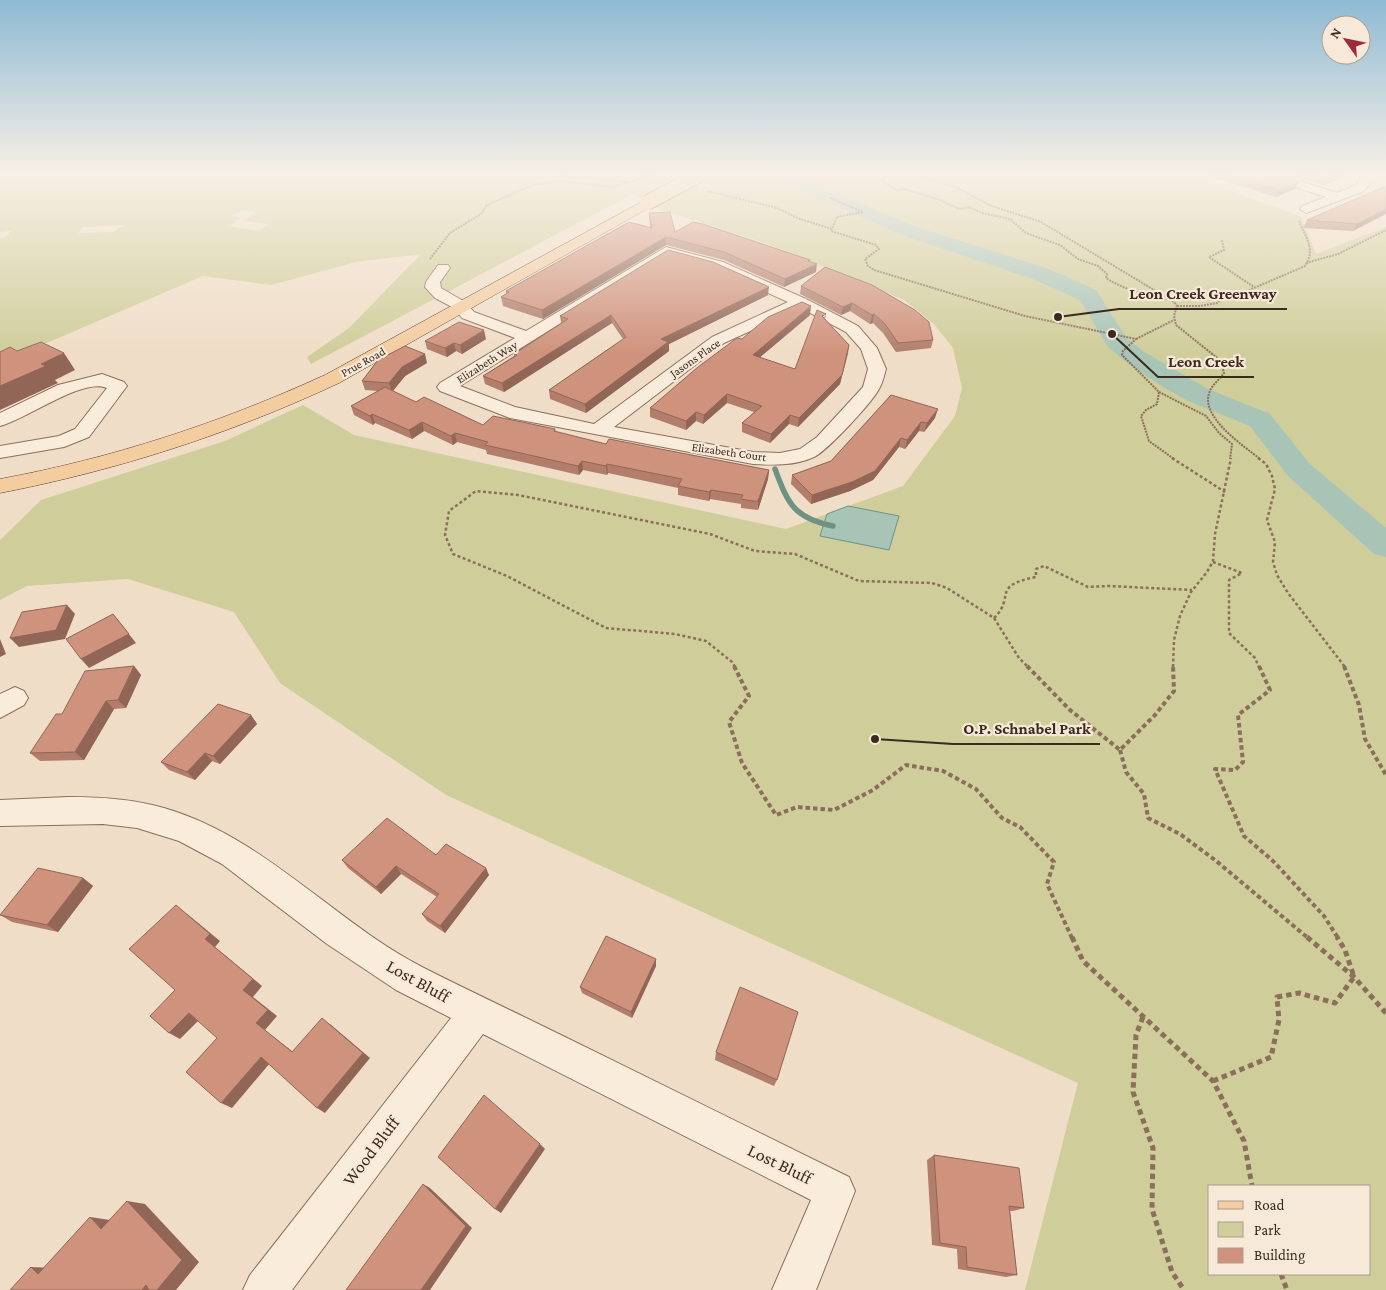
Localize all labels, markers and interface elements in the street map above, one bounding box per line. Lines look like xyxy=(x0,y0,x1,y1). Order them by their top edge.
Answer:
north arrow xyxy=(1321,15,1371,65)
text: N xyxy=(1326,24,1345,41)
callout: Leon Creek Greenway xyxy=(1119,278,1287,309)
text: Leon Creek Greenway xyxy=(1129,285,1277,302)
street label: Jasons Place xyxy=(666,336,723,381)
street label: Elizabeth Way xyxy=(454,338,520,386)
street label: Prue Road xyxy=(338,344,388,380)
callout: Leon Creek xyxy=(1158,346,1254,377)
text: Leon Creek xyxy=(1168,353,1244,370)
street label: Elizabeth Court xyxy=(691,440,768,464)
callout: O.P. Schnabel Park xyxy=(953,713,1100,744)
text: O.P. Schnabel Park xyxy=(963,720,1091,737)
street label: Lost Bluff xyxy=(383,956,455,1007)
street label: Wood Bluff xyxy=(339,1111,404,1189)
street label: Lost Bluff xyxy=(745,1140,817,1189)
legend xyxy=(1208,1185,1371,1275)
text: Road xyxy=(1254,1197,1285,1213)
text: Park xyxy=(1254,1222,1281,1238)
text: Building xyxy=(1254,1247,1305,1264)

